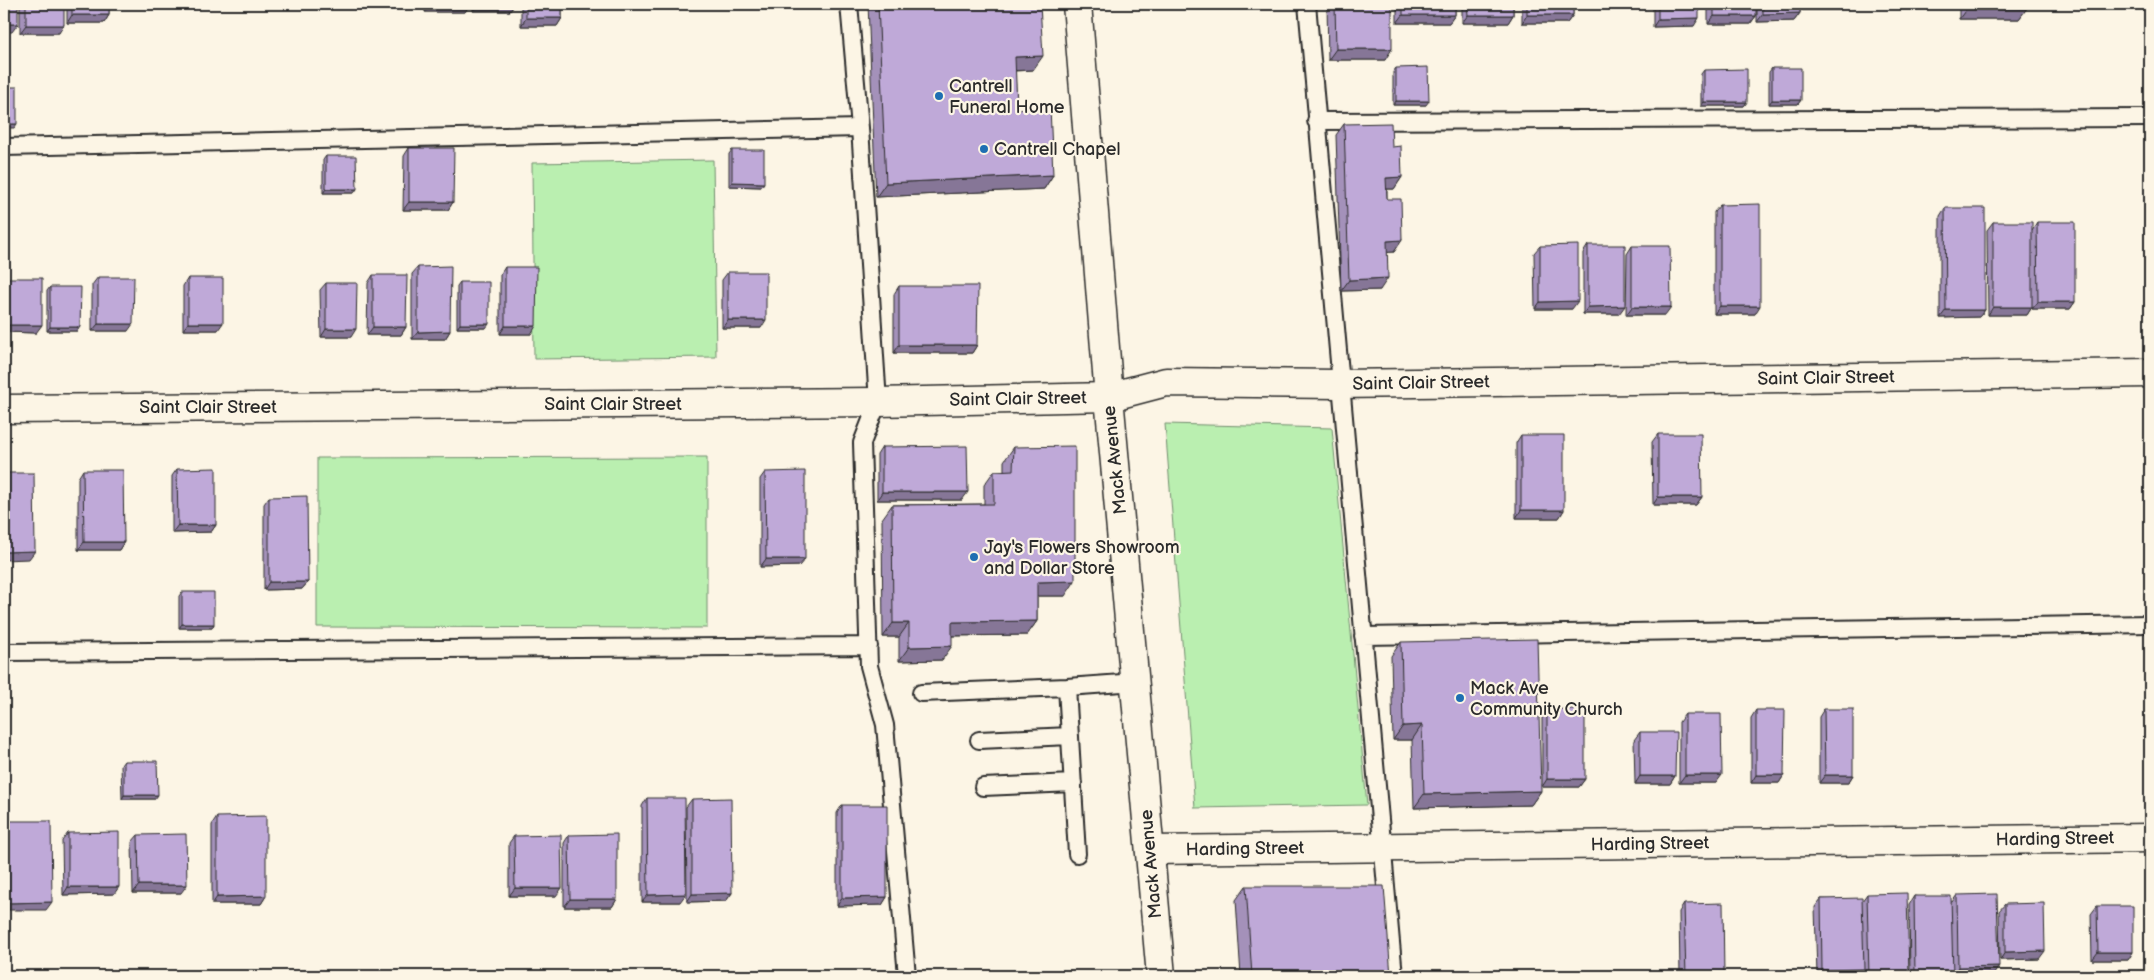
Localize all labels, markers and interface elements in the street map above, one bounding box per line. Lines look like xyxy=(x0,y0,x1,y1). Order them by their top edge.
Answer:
place label: Cantrell Funeral Home xyxy=(949,76,1065,118)
marker: Cantrell Funeral Home xyxy=(933,90,945,102)
place label: Cantrell Chapel xyxy=(994,139,1120,160)
marker: Cantrell Chapel xyxy=(978,143,990,155)
street label: Saint Clair Street xyxy=(1757,366,1895,390)
street label: Saint Clair Street xyxy=(1352,371,1490,395)
street label: Saint Clair Street xyxy=(949,387,1087,411)
street label: Saint Clair Street xyxy=(544,394,682,415)
street label: Saint Clair Street xyxy=(139,397,277,418)
street label: Mack Avenue xyxy=(1099,404,1131,515)
place label: Jay's Flowers Showroom and Dollar Store xyxy=(984,537,1180,579)
marker: Jay's Flowers Showroom and Dollar Store xyxy=(968,551,980,563)
place label: Mack Ave Community Church xyxy=(1470,678,1623,720)
marker: Mack Ave Community Church xyxy=(1454,692,1466,704)
street label: Mack Avenue xyxy=(1136,808,1166,919)
street label: Harding Street xyxy=(1996,827,2115,851)
street label: Harding Street xyxy=(1591,832,1710,856)
street label: Harding Street xyxy=(1186,837,1305,861)

